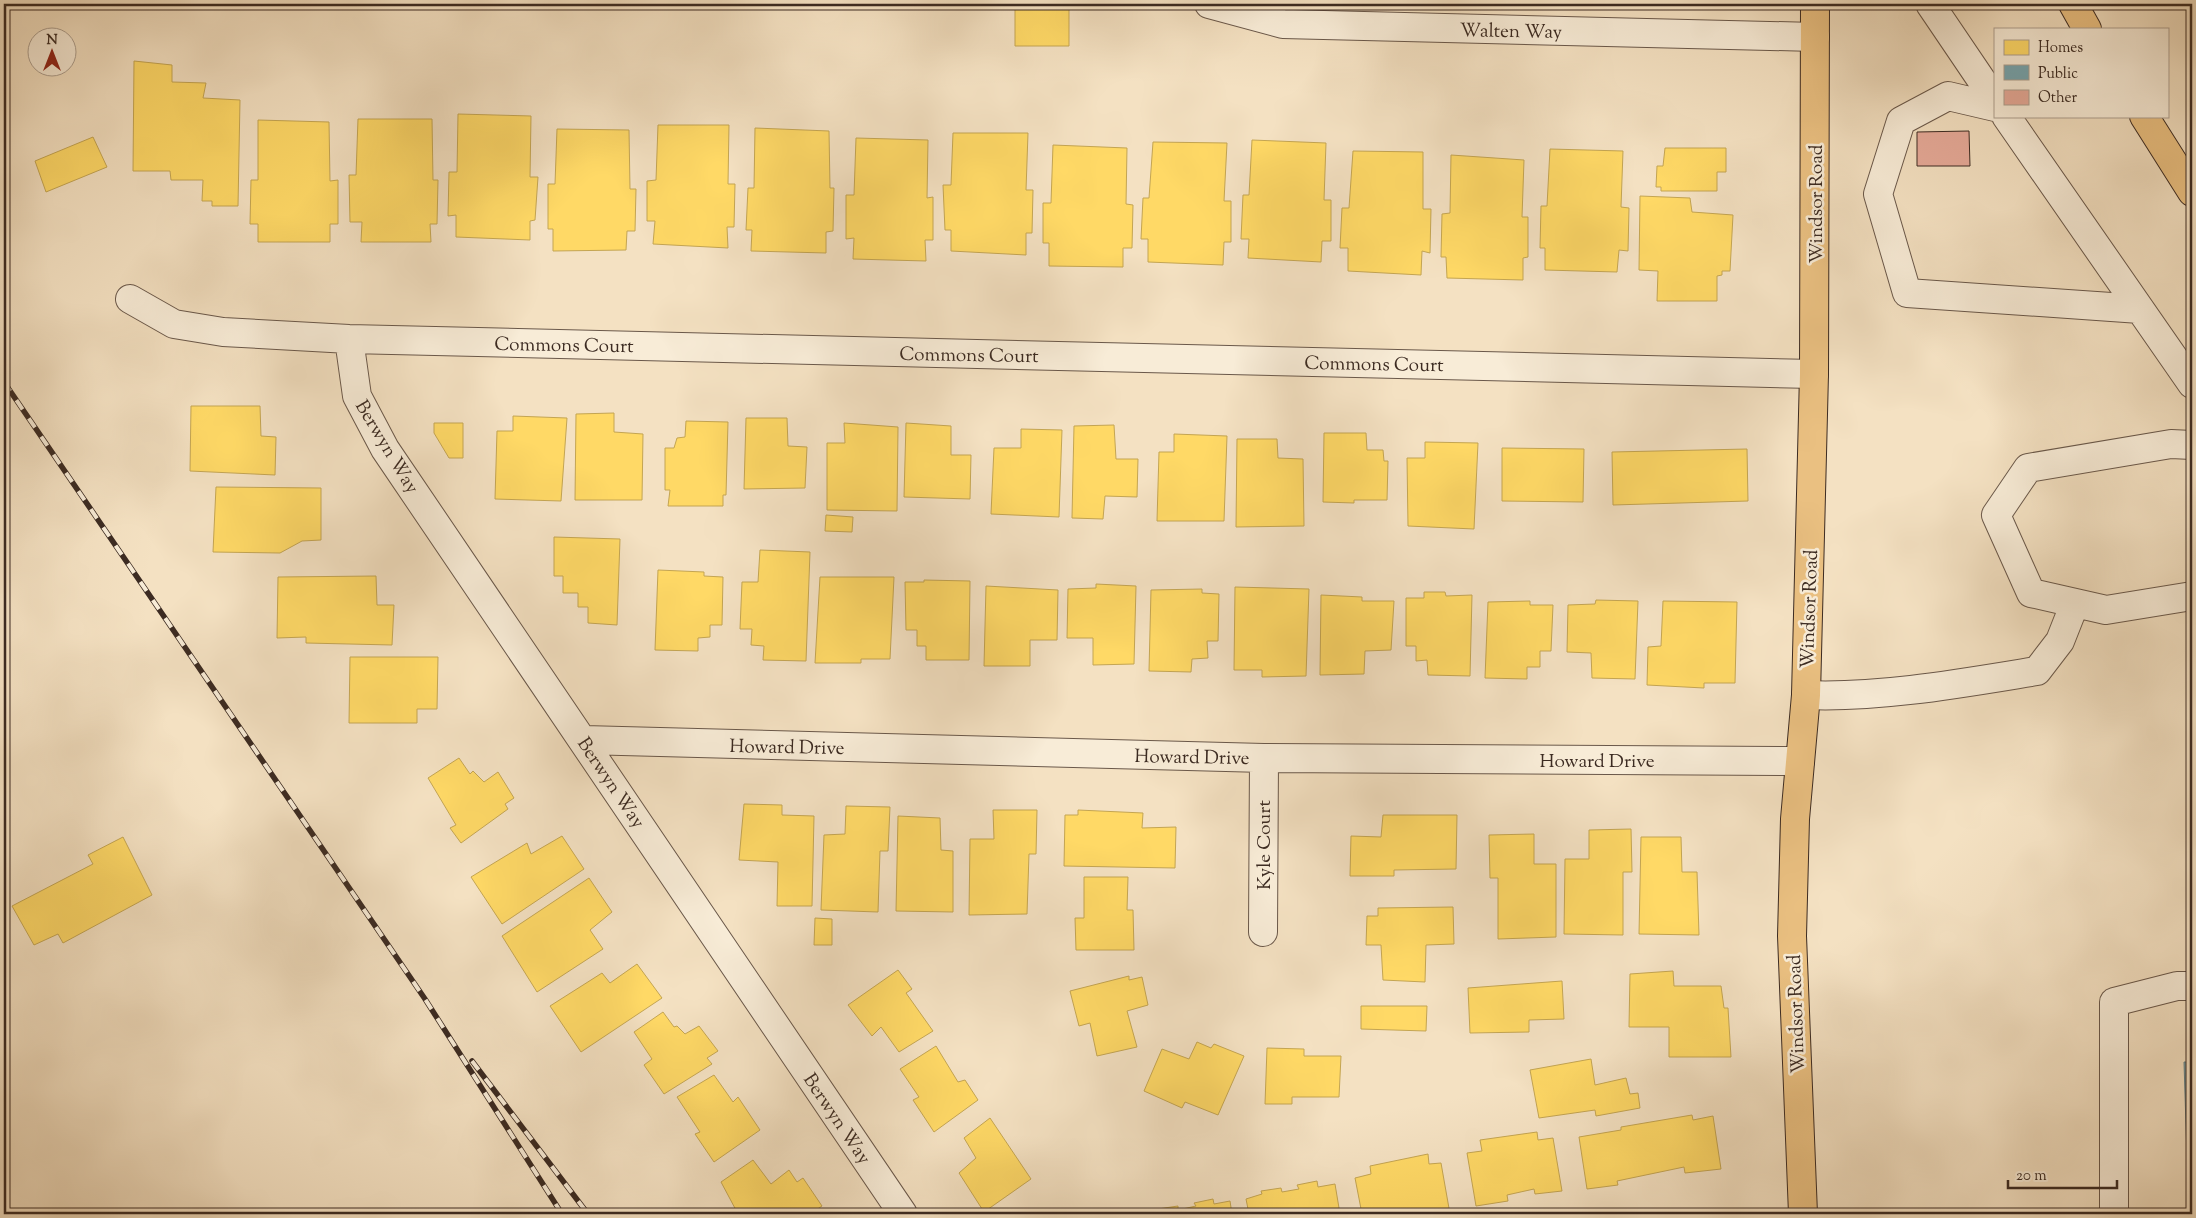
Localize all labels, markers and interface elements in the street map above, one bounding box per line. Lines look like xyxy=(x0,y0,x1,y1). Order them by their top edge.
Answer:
street label: Walten Way xyxy=(1460,18,1563,47)
north arrow xyxy=(28,28,78,78)
legend xyxy=(1994,28,2168,118)
text: N xyxy=(46,31,58,51)
text: Homes xyxy=(2038,38,2083,59)
text: Public xyxy=(2038,64,2078,85)
text: Other xyxy=(2038,88,2078,109)
street label: Windsor Road xyxy=(1804,144,1831,263)
street label: Commons Court xyxy=(494,332,634,361)
street label: Commons Court xyxy=(899,342,1039,371)
street label: Commons Court xyxy=(1304,351,1444,380)
street label: Berwyn Way xyxy=(347,395,425,500)
street label: Windsor Road xyxy=(1795,549,1826,669)
street label: Berwyn Way xyxy=(569,732,651,835)
street label: Howard Drive xyxy=(729,734,845,763)
street label: Howard Drive xyxy=(1134,744,1250,773)
street label: Howard Drive xyxy=(1539,749,1655,776)
street label: Kyle Court xyxy=(1252,800,1279,890)
street label: Windsor Road xyxy=(1782,954,1813,1074)
street label: Berwyn Way xyxy=(795,1068,877,1171)
scale bar xyxy=(2008,1158,2117,1190)
text: 20 m xyxy=(2016,1166,2047,1187)

